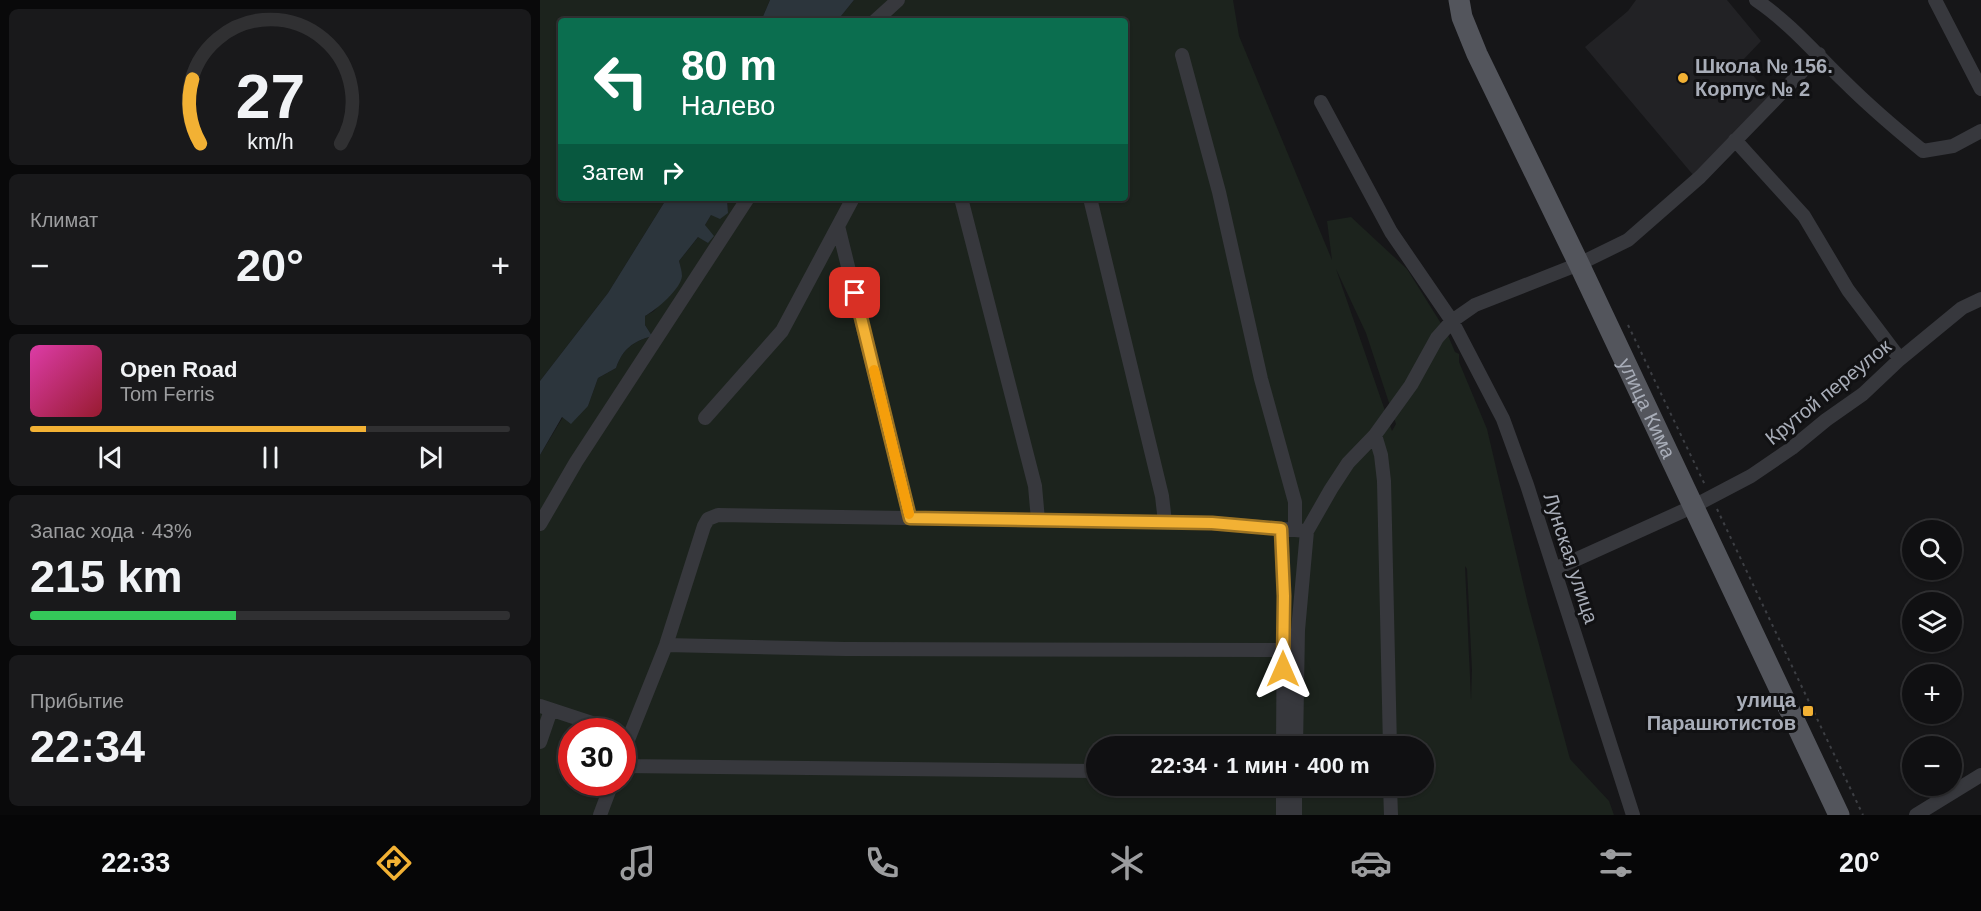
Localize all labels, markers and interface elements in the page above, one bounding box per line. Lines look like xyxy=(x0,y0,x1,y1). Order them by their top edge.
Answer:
icon: left xyxy=(582,42,660,120)
text: 80 m xyxy=(681,42,777,89)
place label: Школа № 156. Корпус № 2 xyxy=(1695,55,1833,100)
text: 27 xyxy=(235,62,305,131)
marker: Школа № 156. Корпус № 2 xyxy=(1676,71,1690,85)
text: Налево xyxy=(681,91,775,121)
text: km/h xyxy=(247,130,293,154)
icon: right xyxy=(656,156,689,189)
text: Затем xyxy=(582,160,644,185)
text: Климат xyxy=(30,209,98,231)
text: 20° xyxy=(236,240,304,291)
text: − xyxy=(30,247,49,284)
text: + xyxy=(491,247,510,284)
pin xyxy=(829,267,880,318)
icon: arrive xyxy=(838,276,871,309)
street label: Крутой переулок xyxy=(1761,335,1895,449)
street label: улица Кима xyxy=(1614,354,1680,463)
text: Open Road xyxy=(120,357,237,382)
text: Tom Ferris xyxy=(120,383,214,405)
icon: previous xyxy=(94,441,127,474)
icon: pause xyxy=(254,441,287,474)
icon: next xyxy=(414,441,447,474)
street label: Лунская улица xyxy=(1540,490,1603,627)
text: Запас хода · 43% xyxy=(30,520,192,542)
map controls xyxy=(1902,520,1962,796)
button: search xyxy=(1902,520,1962,580)
text: 215 km xyxy=(30,551,183,602)
button: layers xyxy=(1902,592,1962,652)
position arrow xyxy=(1251,637,1315,701)
button: + xyxy=(1902,664,1962,724)
place label: улица Парашютистов xyxy=(1647,689,1797,734)
text: Прибытие xyxy=(30,690,124,712)
marker: улица Парашютистов xyxy=(1801,704,1815,718)
speed limit sign: 30 xyxy=(558,718,636,796)
text: 22:34 xyxy=(30,721,145,772)
button: − xyxy=(1902,736,1962,796)
text: 22:34 · 1 мин · 400 m xyxy=(1150,753,1370,778)
icon: directions xyxy=(373,842,415,884)
icon: music xyxy=(617,842,659,884)
icon: phone xyxy=(861,842,903,884)
icon: climate xyxy=(1106,842,1148,884)
icon: car xyxy=(1350,842,1392,884)
icon: filters xyxy=(1595,842,1637,884)
text: 22:33 xyxy=(101,848,170,878)
text: 20° xyxy=(1839,848,1880,878)

